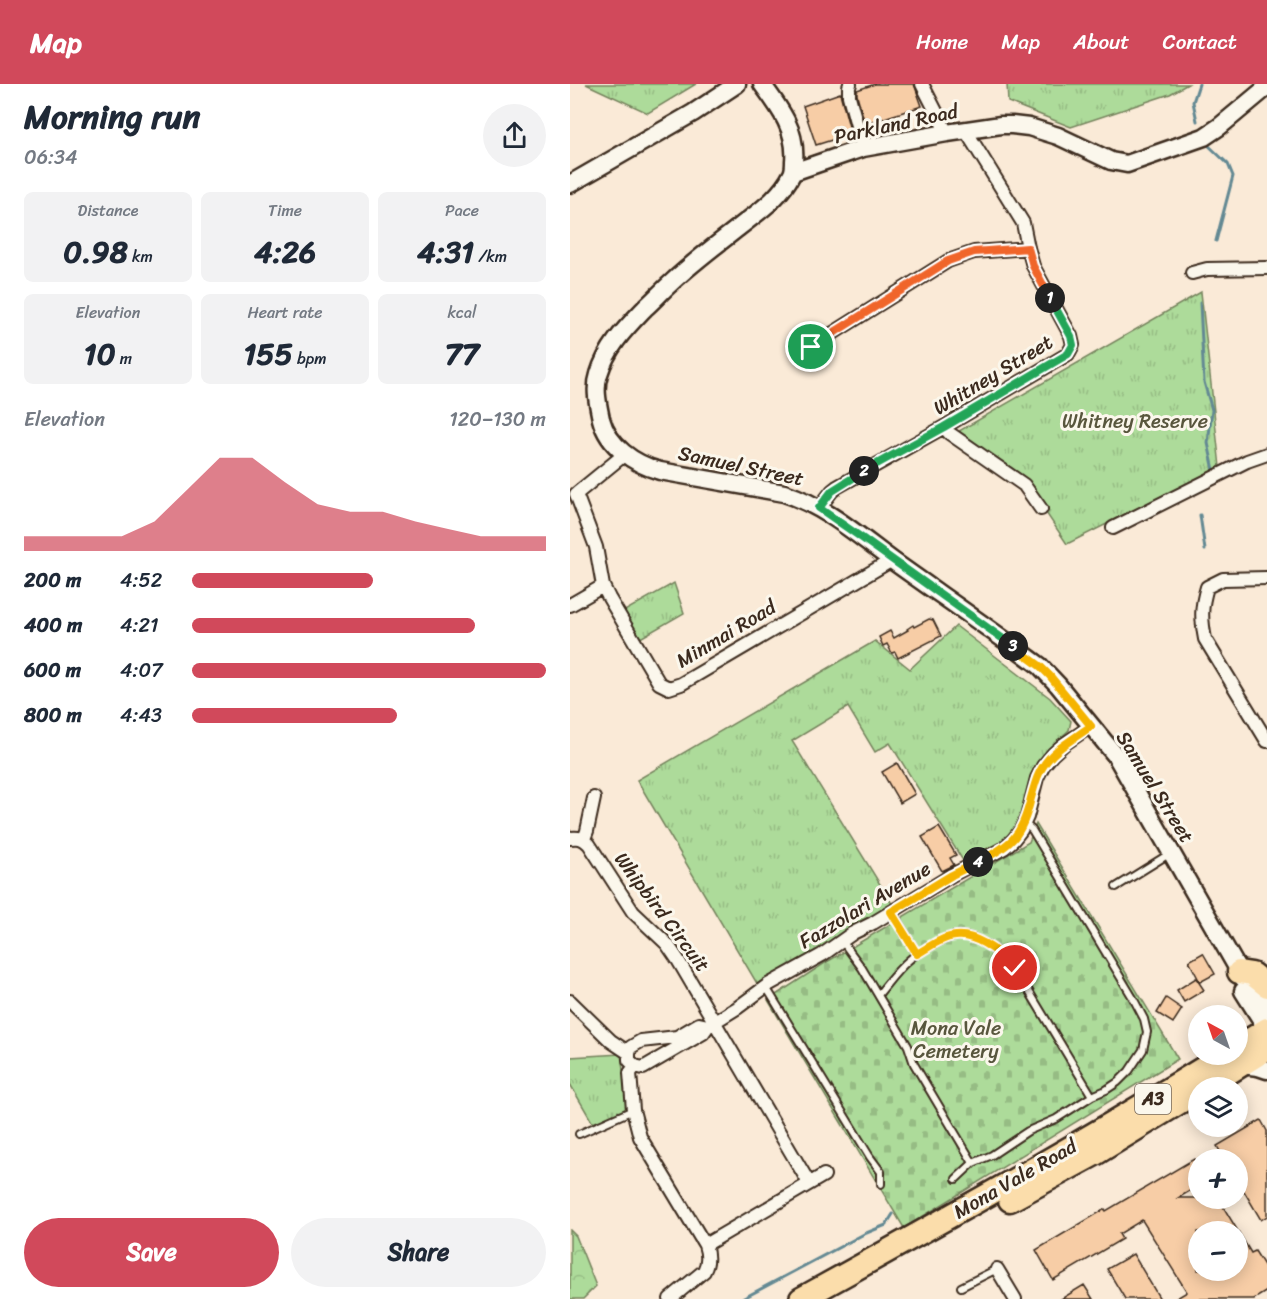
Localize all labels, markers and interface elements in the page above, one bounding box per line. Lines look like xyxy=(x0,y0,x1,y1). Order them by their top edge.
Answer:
text: Map xyxy=(30,18,82,67)
text: Home xyxy=(916,23,968,61)
text: Map xyxy=(1001,23,1040,61)
text: About xyxy=(1073,23,1130,61)
text: Contact xyxy=(1163,23,1237,61)
text: Morning run xyxy=(24,88,200,146)
street label: Parkland Road xyxy=(831,93,963,154)
button: share xyxy=(483,104,546,167)
text: 06:34 xyxy=(24,140,78,175)
text: Distance xyxy=(78,196,138,225)
text: Time xyxy=(268,196,302,225)
text: Pace xyxy=(445,196,479,225)
text: 0.98 xyxy=(63,225,128,279)
text: 4:26 xyxy=(254,225,316,279)
text: 4:31 xyxy=(417,225,474,279)
text: km xyxy=(128,242,153,271)
text: /km xyxy=(474,242,507,271)
pin: 1 xyxy=(1035,283,1065,313)
text: 1 xyxy=(1047,283,1053,312)
text: Elevation xyxy=(76,298,140,327)
text: Heart rate xyxy=(247,298,323,327)
text: kcal xyxy=(447,298,477,327)
pin xyxy=(785,321,836,372)
street label: Whitney Street xyxy=(926,325,1060,425)
text: 10 xyxy=(84,327,116,381)
text: 155 xyxy=(243,327,293,381)
text: 77 xyxy=(445,327,479,381)
icon: arrive xyxy=(794,330,827,363)
text: m xyxy=(116,344,132,373)
text: bpm xyxy=(293,344,327,373)
text: Elevation xyxy=(24,402,105,437)
text: 120–130 m xyxy=(449,402,546,437)
park label: Whitney Reserve xyxy=(1062,404,1208,439)
street label: Samuel Street xyxy=(675,436,807,496)
pin: 2 xyxy=(849,456,879,486)
text: 2 xyxy=(859,456,869,485)
text: 200 m xyxy=(24,563,81,598)
text: 4:52 xyxy=(120,563,162,598)
street label: Minmai Road xyxy=(669,590,784,678)
text: 400 m xyxy=(24,608,82,643)
text: 4:21 xyxy=(120,608,159,643)
pin: 3 xyxy=(998,631,1028,661)
text: 3 xyxy=(1009,631,1017,660)
text: 600 m xyxy=(24,653,81,688)
text: 4:07 xyxy=(120,653,163,688)
text: 800 m xyxy=(24,698,82,733)
text: 4:43 xyxy=(120,698,162,733)
street label: Samuel Street xyxy=(1106,724,1204,850)
street label: Whipbird Circuit xyxy=(605,844,719,980)
pin: 4 xyxy=(963,847,993,877)
text: 4 xyxy=(973,847,983,876)
street label: Fazzolari Avenue xyxy=(792,852,938,958)
pin xyxy=(989,942,1040,993)
icon: check xyxy=(998,951,1031,984)
north arrow xyxy=(1188,1005,1248,1065)
map controls xyxy=(1188,1005,1248,1281)
park label: Mona Vale Cemetery xyxy=(911,1011,1001,1069)
button: layers xyxy=(1188,1077,1248,1137)
road number: A3 xyxy=(1135,1084,1171,1114)
street label: Mona Vale Road xyxy=(946,1129,1085,1229)
button: + xyxy=(1188,1149,1248,1209)
button: Save xyxy=(24,1218,279,1287)
button: Share xyxy=(291,1218,546,1287)
button: − xyxy=(1188,1221,1248,1281)

